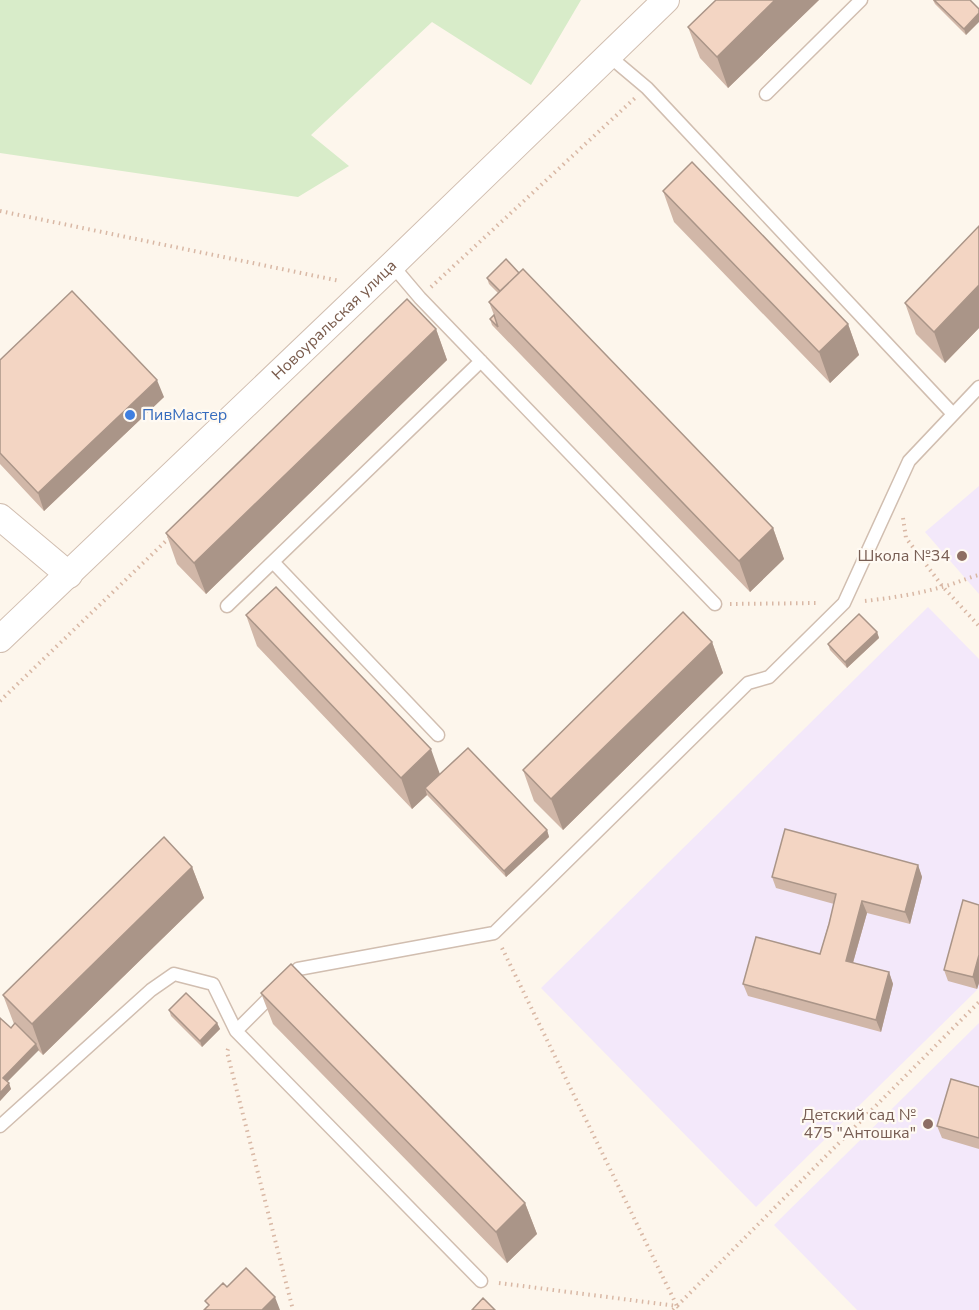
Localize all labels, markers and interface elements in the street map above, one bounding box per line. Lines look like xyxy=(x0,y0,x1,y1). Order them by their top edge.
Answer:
street label: Новоуральская улица xyxy=(267,255,402,385)
place label: ПивМастер xyxy=(142,404,227,426)
marker: ПивМастер xyxy=(123,408,137,422)
place label: Школа №34 xyxy=(857,545,950,567)
marker: Школа №34 xyxy=(955,549,969,563)
place label: Детский сад № 475 "Антошка" xyxy=(802,1104,916,1144)
marker: Детский сад № 475 "Антошка" xyxy=(921,1117,935,1131)

